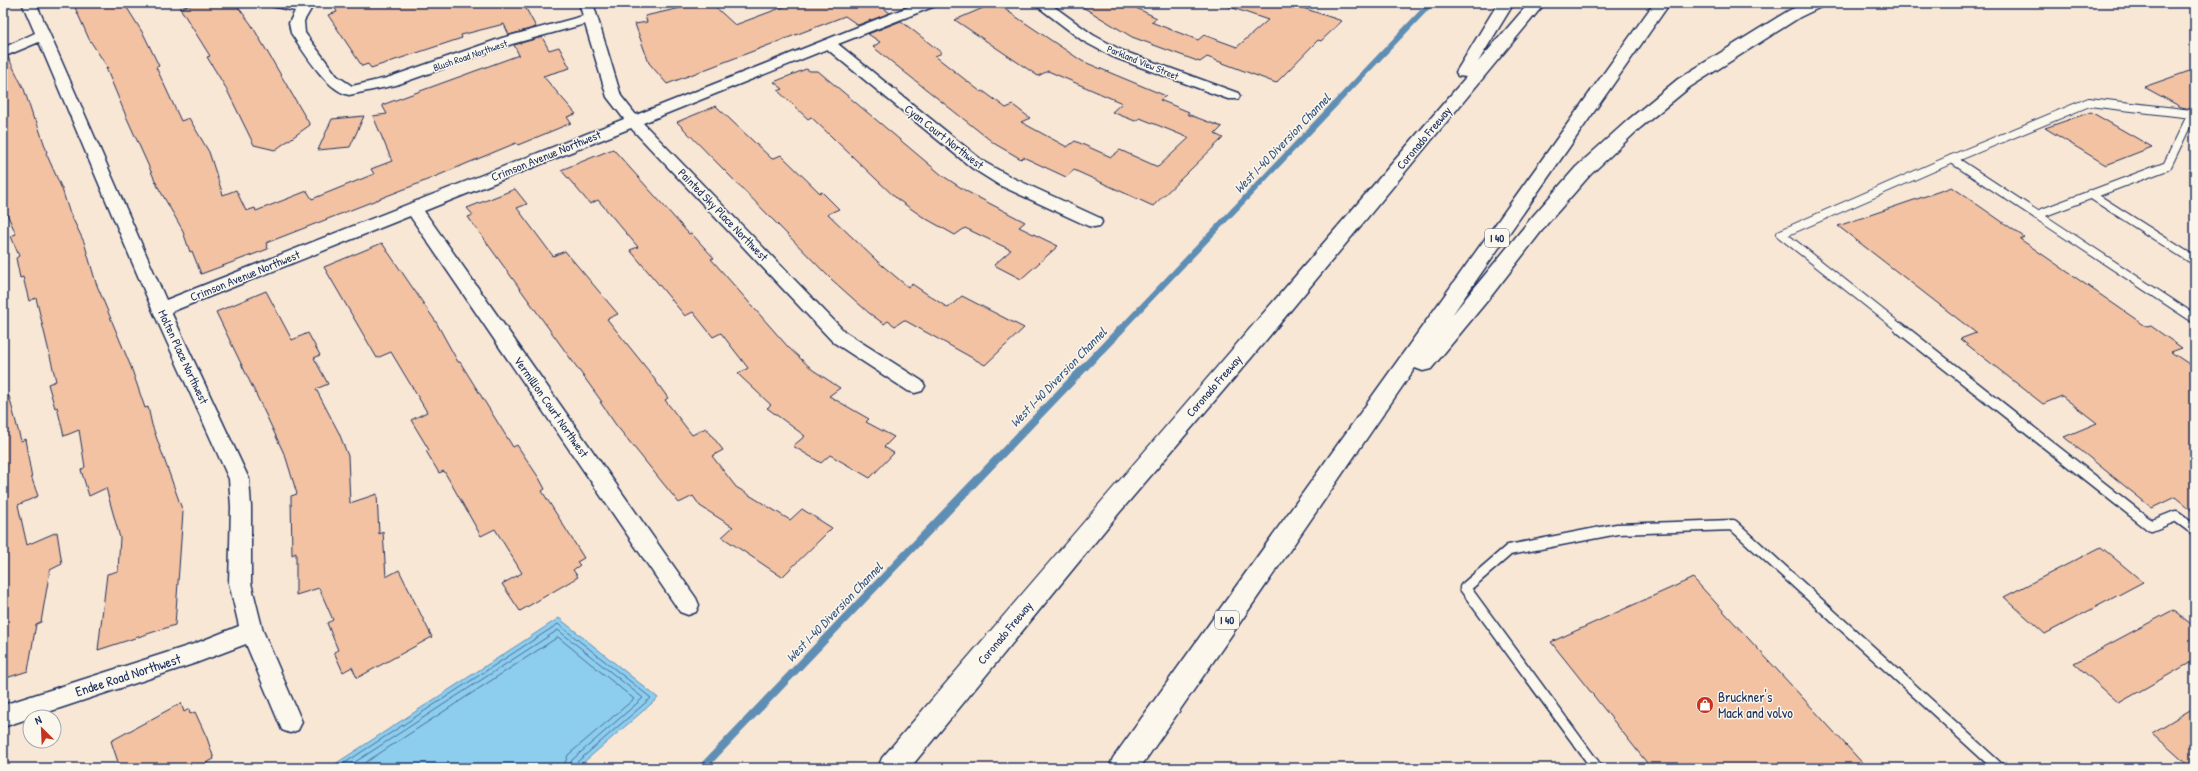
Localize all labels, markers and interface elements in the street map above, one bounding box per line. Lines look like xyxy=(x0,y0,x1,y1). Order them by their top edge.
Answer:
street label: Blush Road Northwest xyxy=(431,37,509,74)
street label: Parkland View Street xyxy=(1105,42,1181,83)
water label: West I-40 Diversion Channel xyxy=(1230,89,1335,197)
street label: Cyan Court Northwest xyxy=(901,100,988,173)
street label: Coronado Freeway xyxy=(1392,103,1455,173)
street label: Crimson Avenue Northwest xyxy=(488,125,604,185)
street label: Painted Sky Place Northwest xyxy=(674,164,773,265)
road number: I 40 xyxy=(1485,229,1509,247)
street label: Crimson Avenue Northwest xyxy=(187,245,303,305)
street label: Molten Place Northwest xyxy=(154,307,213,407)
water label: West I-40 Diversion Channel xyxy=(1006,323,1111,431)
street label: Coronado Freeway xyxy=(1182,351,1245,420)
street label: Vermillion Court Northwest xyxy=(510,353,593,461)
water label: West I-40 Diversion Channel xyxy=(782,558,887,666)
street label: Coronado Freeway xyxy=(973,598,1036,668)
road number: I 40 xyxy=(1215,611,1239,629)
street label: Endee Road Northwest xyxy=(73,648,183,701)
place label: Bruckner's Mack and volvo xyxy=(1718,687,1793,722)
shop icon: Bruckner's Mack and volvo xyxy=(1695,695,1715,715)
north arrow xyxy=(22,709,62,749)
text: N xyxy=(32,712,44,727)

